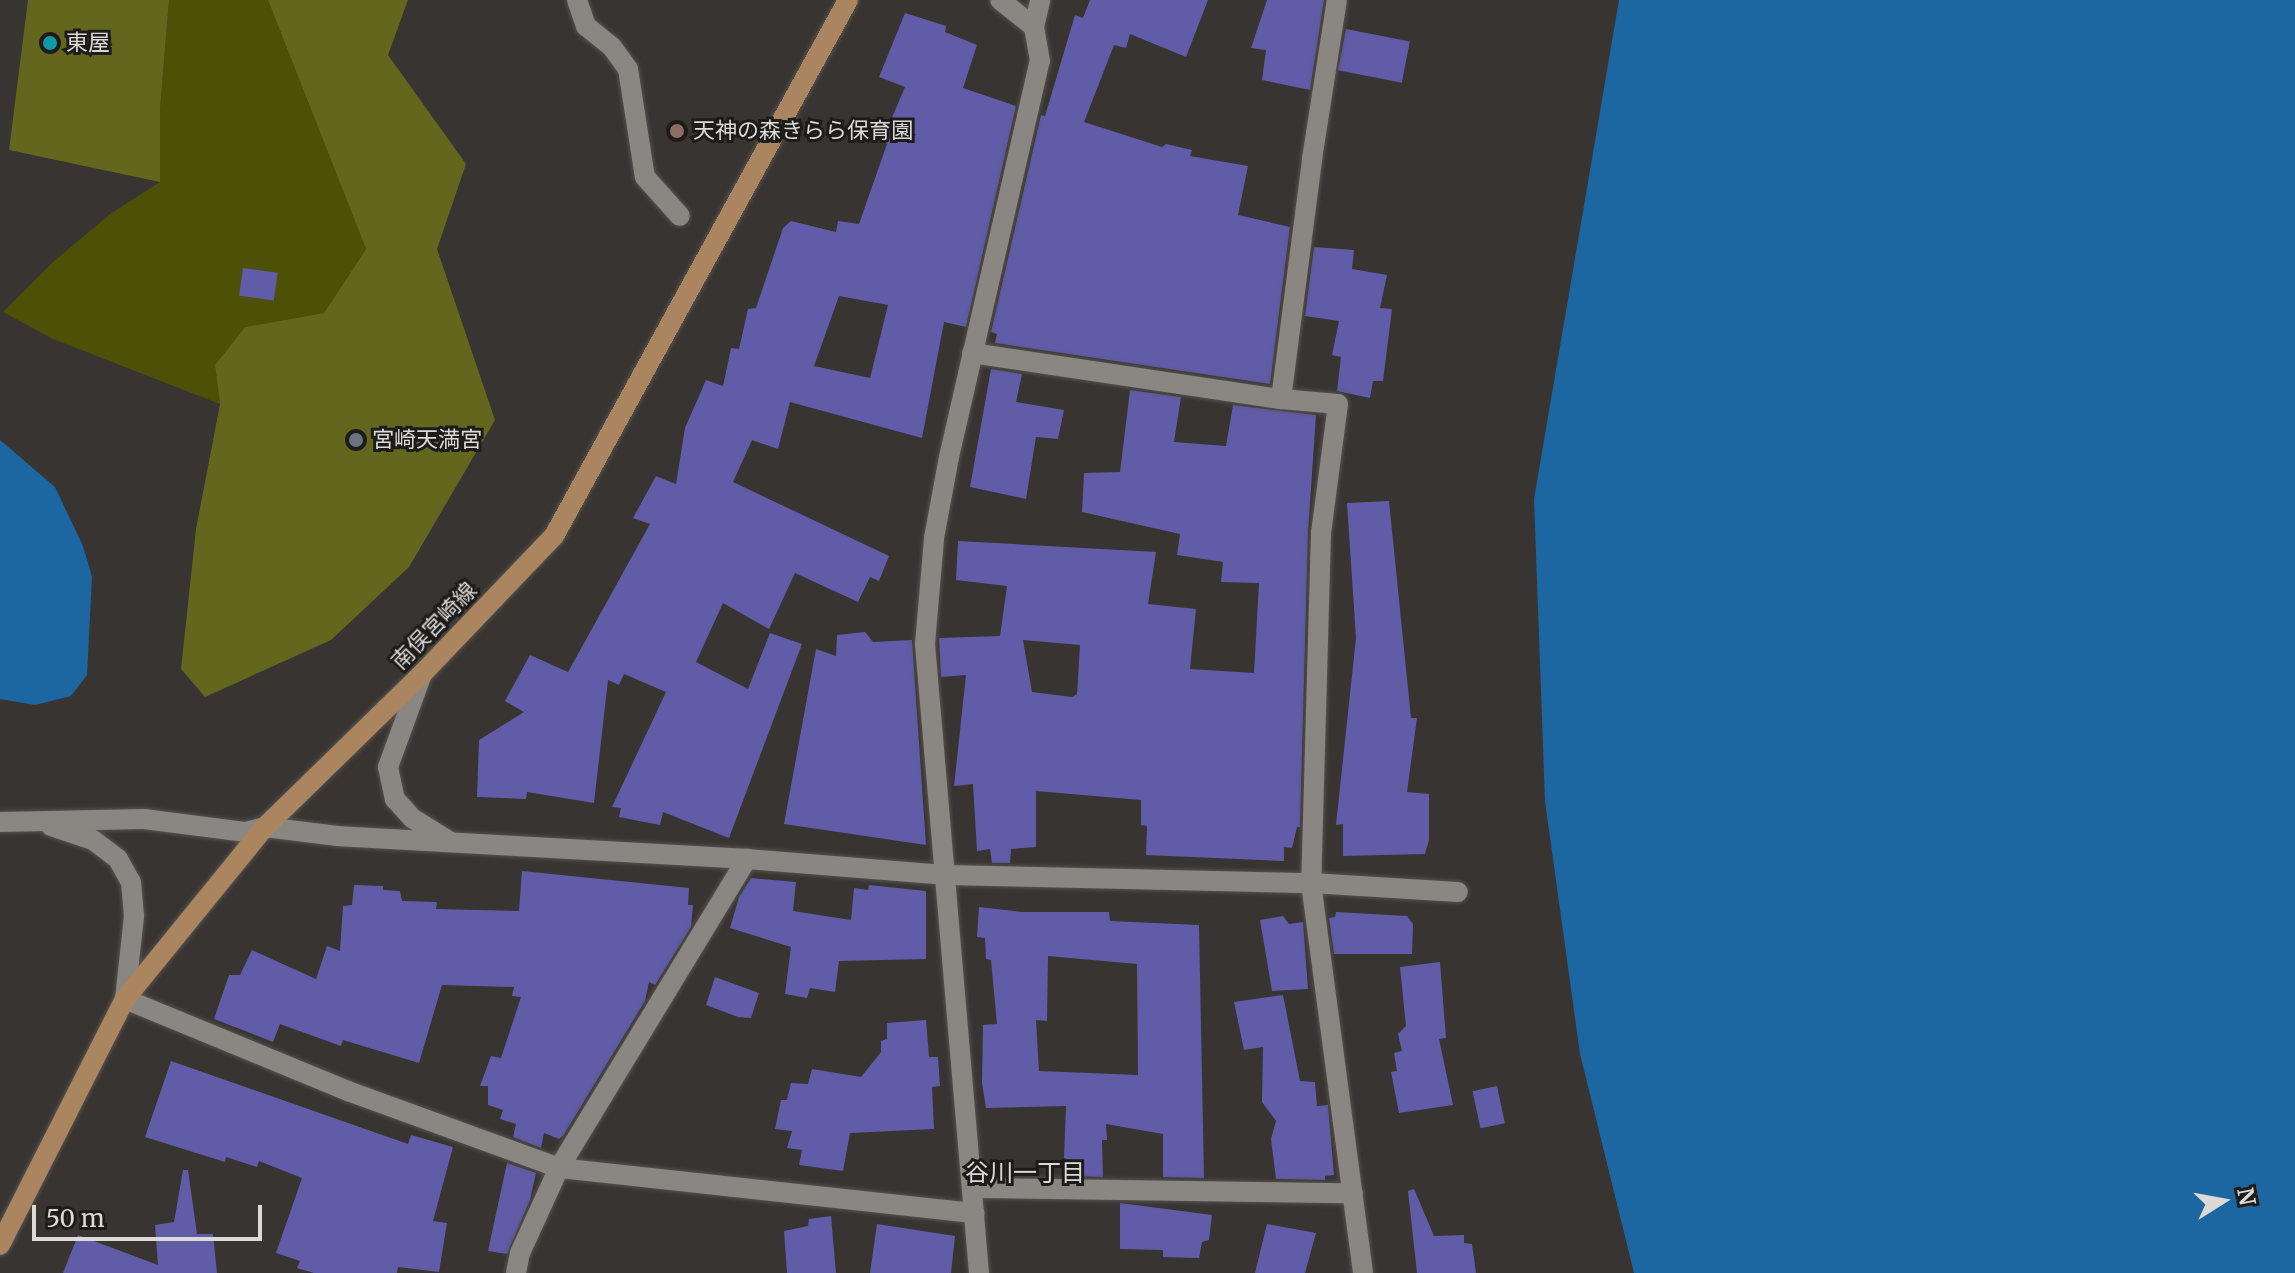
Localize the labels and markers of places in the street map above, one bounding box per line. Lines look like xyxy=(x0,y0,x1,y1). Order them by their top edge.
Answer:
place label: 東屋 xyxy=(66,30,110,56)
marker: 東屋 xyxy=(41,34,59,52)
place label: 天神の森きらら保育園 xyxy=(693,118,913,144)
marker: 天神の森きらら保育園 xyxy=(668,122,686,140)
place label: 宮崎天満宮 xyxy=(372,427,482,453)
marker: 宮崎天満宮 xyxy=(347,431,365,449)

